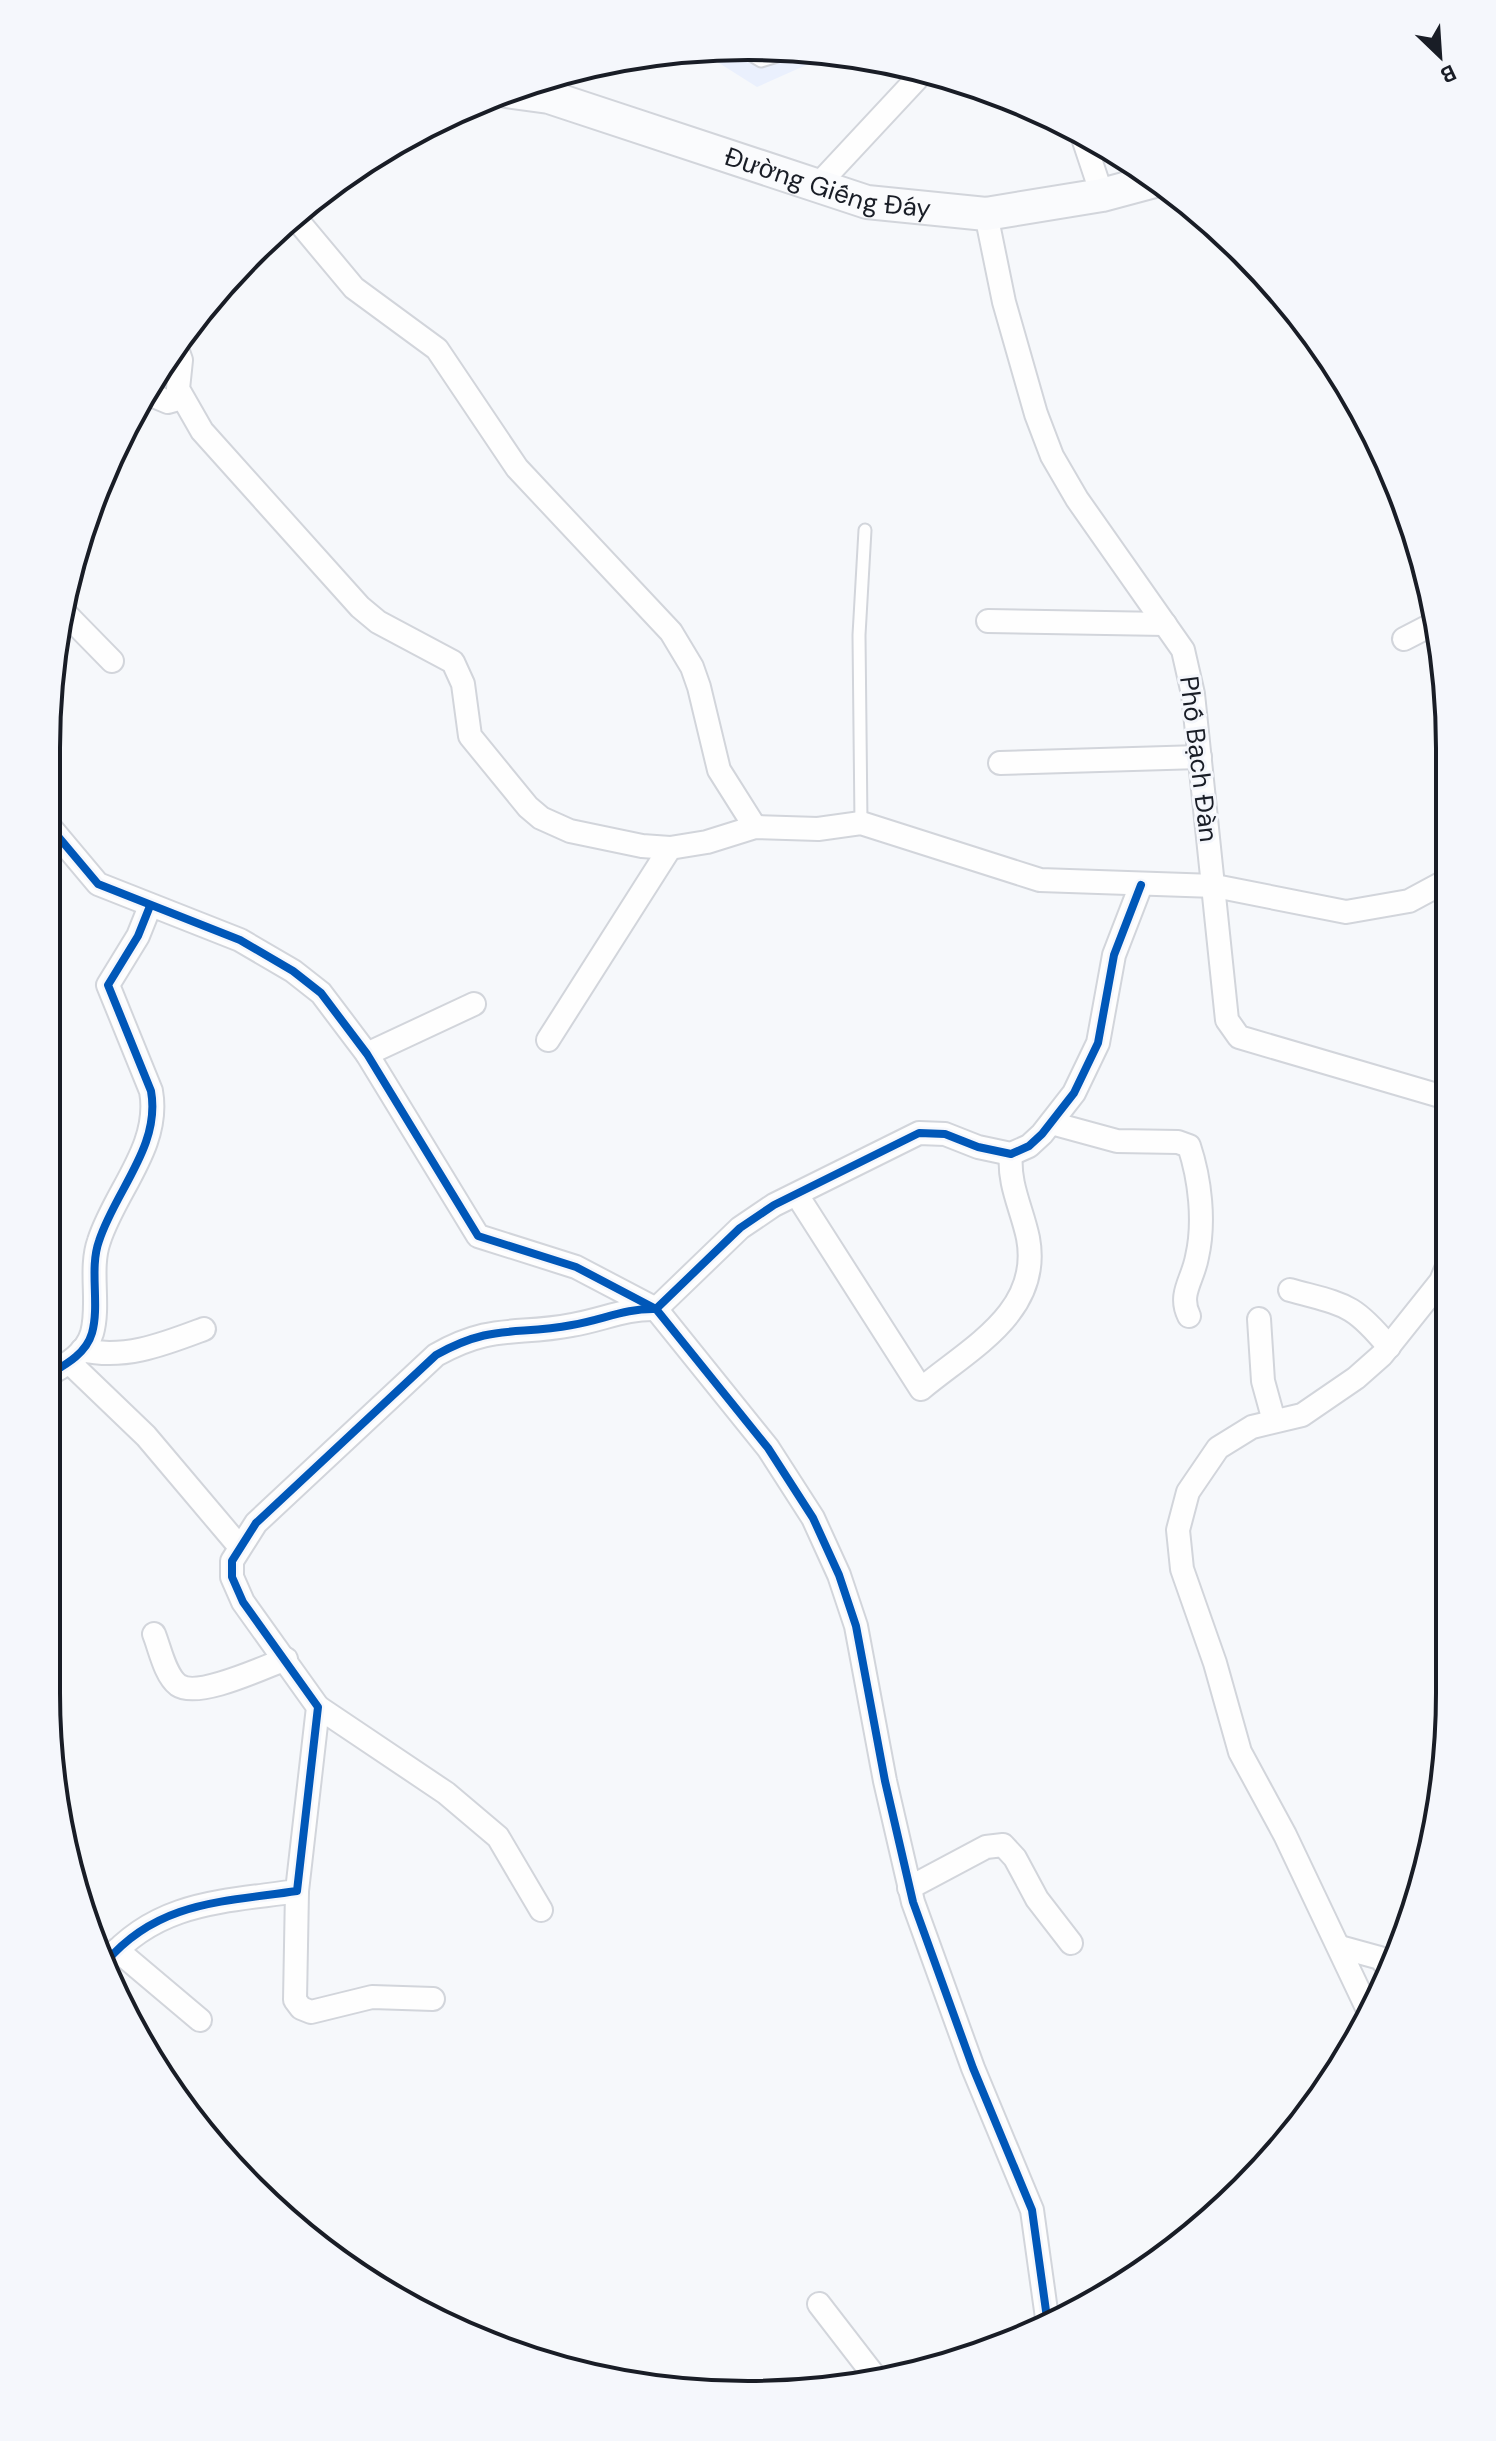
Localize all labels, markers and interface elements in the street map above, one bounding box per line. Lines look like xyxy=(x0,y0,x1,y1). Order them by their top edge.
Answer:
north arrow xyxy=(1400,16,1480,96)
text: B xyxy=(1436,58,1461,90)
street label: Đường Giếng Đáy xyxy=(720,139,933,225)
street label: Phố Bạch Đàn xyxy=(1172,674,1226,844)

